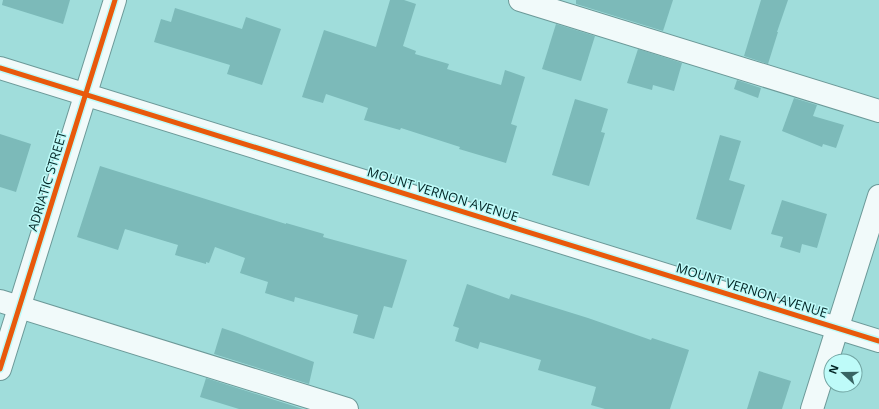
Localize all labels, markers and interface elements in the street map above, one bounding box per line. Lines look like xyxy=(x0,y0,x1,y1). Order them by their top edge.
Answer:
street label: ADRIATIC STREET xyxy=(23,128,71,233)
street label: MOUNT VERNON AVENUE xyxy=(365,162,521,226)
street label: MOUNT VERNON AVENUE xyxy=(674,258,830,322)
north arrow xyxy=(823,353,863,393)
text: N xyxy=(825,362,842,376)

